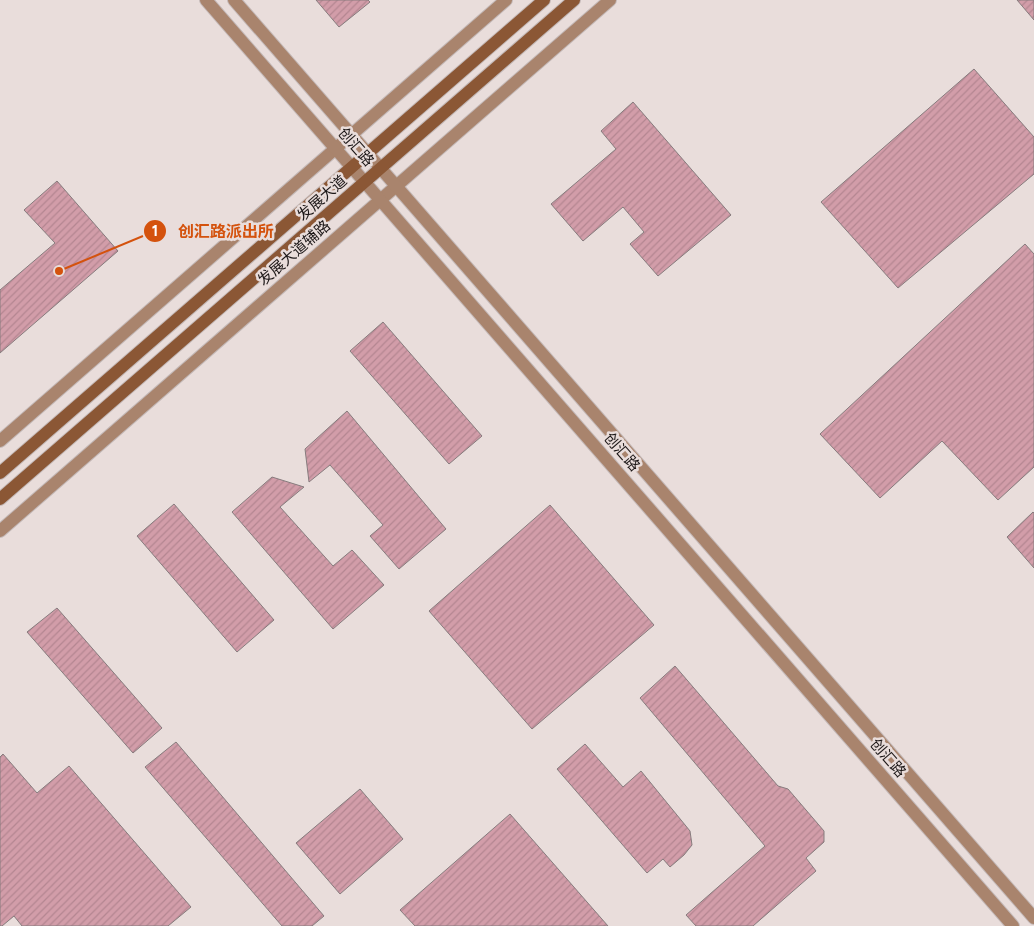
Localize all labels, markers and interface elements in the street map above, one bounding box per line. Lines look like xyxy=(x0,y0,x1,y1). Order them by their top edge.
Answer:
street label: 创汇路 xyxy=(334,124,378,170)
street label: 发展大道 xyxy=(293,172,351,224)
callout: 创汇路派出所 xyxy=(143,216,284,247)
street label: 发展大道辅路 xyxy=(254,217,334,289)
text: 1 xyxy=(152,222,158,240)
text: 创汇路派出所 xyxy=(178,222,274,241)
street label: 创汇路 xyxy=(600,429,644,475)
street label: 创汇路 xyxy=(866,735,910,781)

